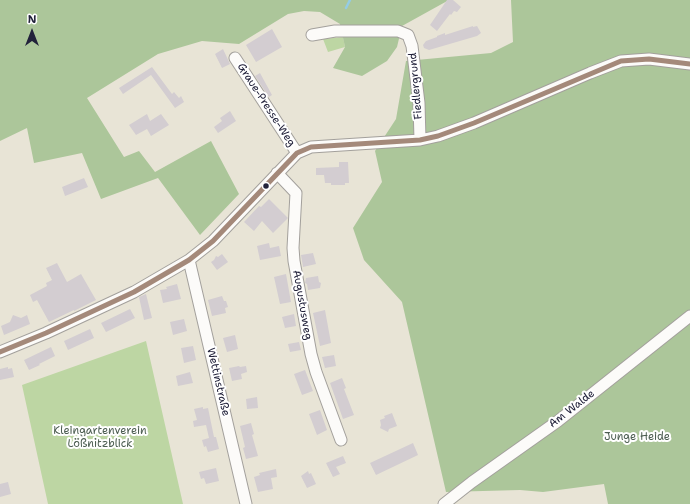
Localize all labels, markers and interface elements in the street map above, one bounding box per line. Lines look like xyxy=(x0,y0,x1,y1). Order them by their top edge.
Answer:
north arrow xyxy=(12,12,52,52)
text: N xyxy=(28,12,36,27)
street label: Fiedlergrund xyxy=(406,52,426,120)
street label: Graue-Presse-Weg xyxy=(234,61,298,149)
unlabelled marker xyxy=(261,181,271,191)
street label: Augustusweg xyxy=(289,269,315,341)
street label: Wettinstraße xyxy=(204,347,232,417)
street label: Am Walde xyxy=(547,387,597,431)
park label: Kleingartenverein Lößnitzblick xyxy=(53,424,147,450)
park label: Junge Heide xyxy=(604,430,670,444)

